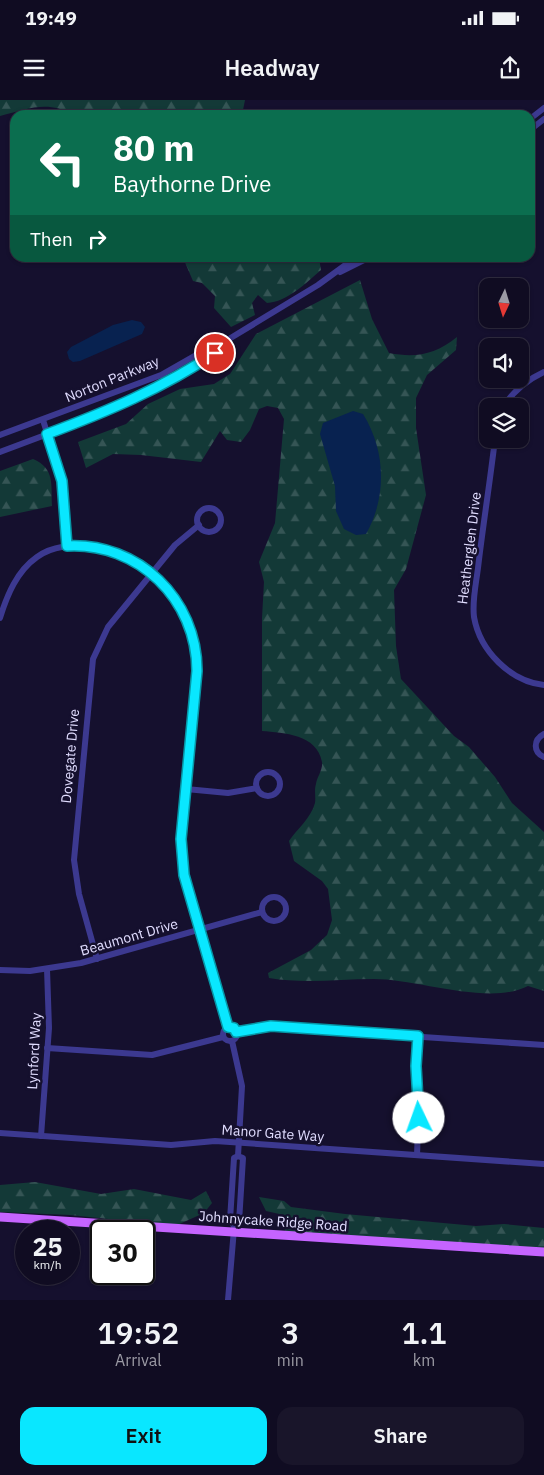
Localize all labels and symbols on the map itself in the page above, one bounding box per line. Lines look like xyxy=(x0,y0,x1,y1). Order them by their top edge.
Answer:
north arrow xyxy=(479,278,529,328)
pin xyxy=(194,332,236,374)
street label: Norton Parkway xyxy=(62,352,162,406)
street label: Heatherglen Drive xyxy=(453,490,485,605)
street label: Dovegate Drive xyxy=(57,708,83,804)
street label: Beaumont Drive xyxy=(78,914,180,960)
street label: Lynford Way xyxy=(23,1012,45,1090)
position arrow xyxy=(392,1091,444,1143)
street label: Manor Gate Way xyxy=(221,1120,325,1146)
street label: Johnnycake Ridge Road xyxy=(198,1207,348,1235)
speed limit sign: 30 xyxy=(90,1220,155,1285)

